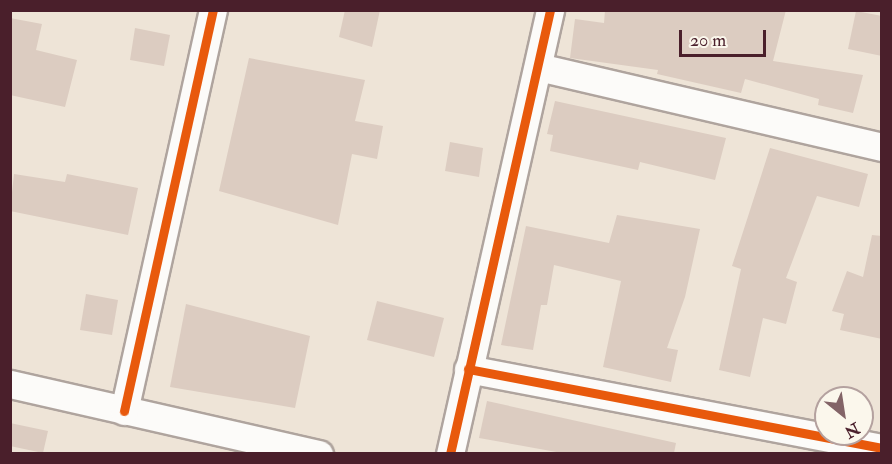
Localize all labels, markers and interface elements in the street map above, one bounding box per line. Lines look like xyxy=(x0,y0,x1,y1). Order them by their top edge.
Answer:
scale bar xyxy=(682,18,769,56)
text: 20 m xyxy=(690,29,726,52)
north arrow xyxy=(814,386,874,446)
text: N xyxy=(841,418,863,442)

